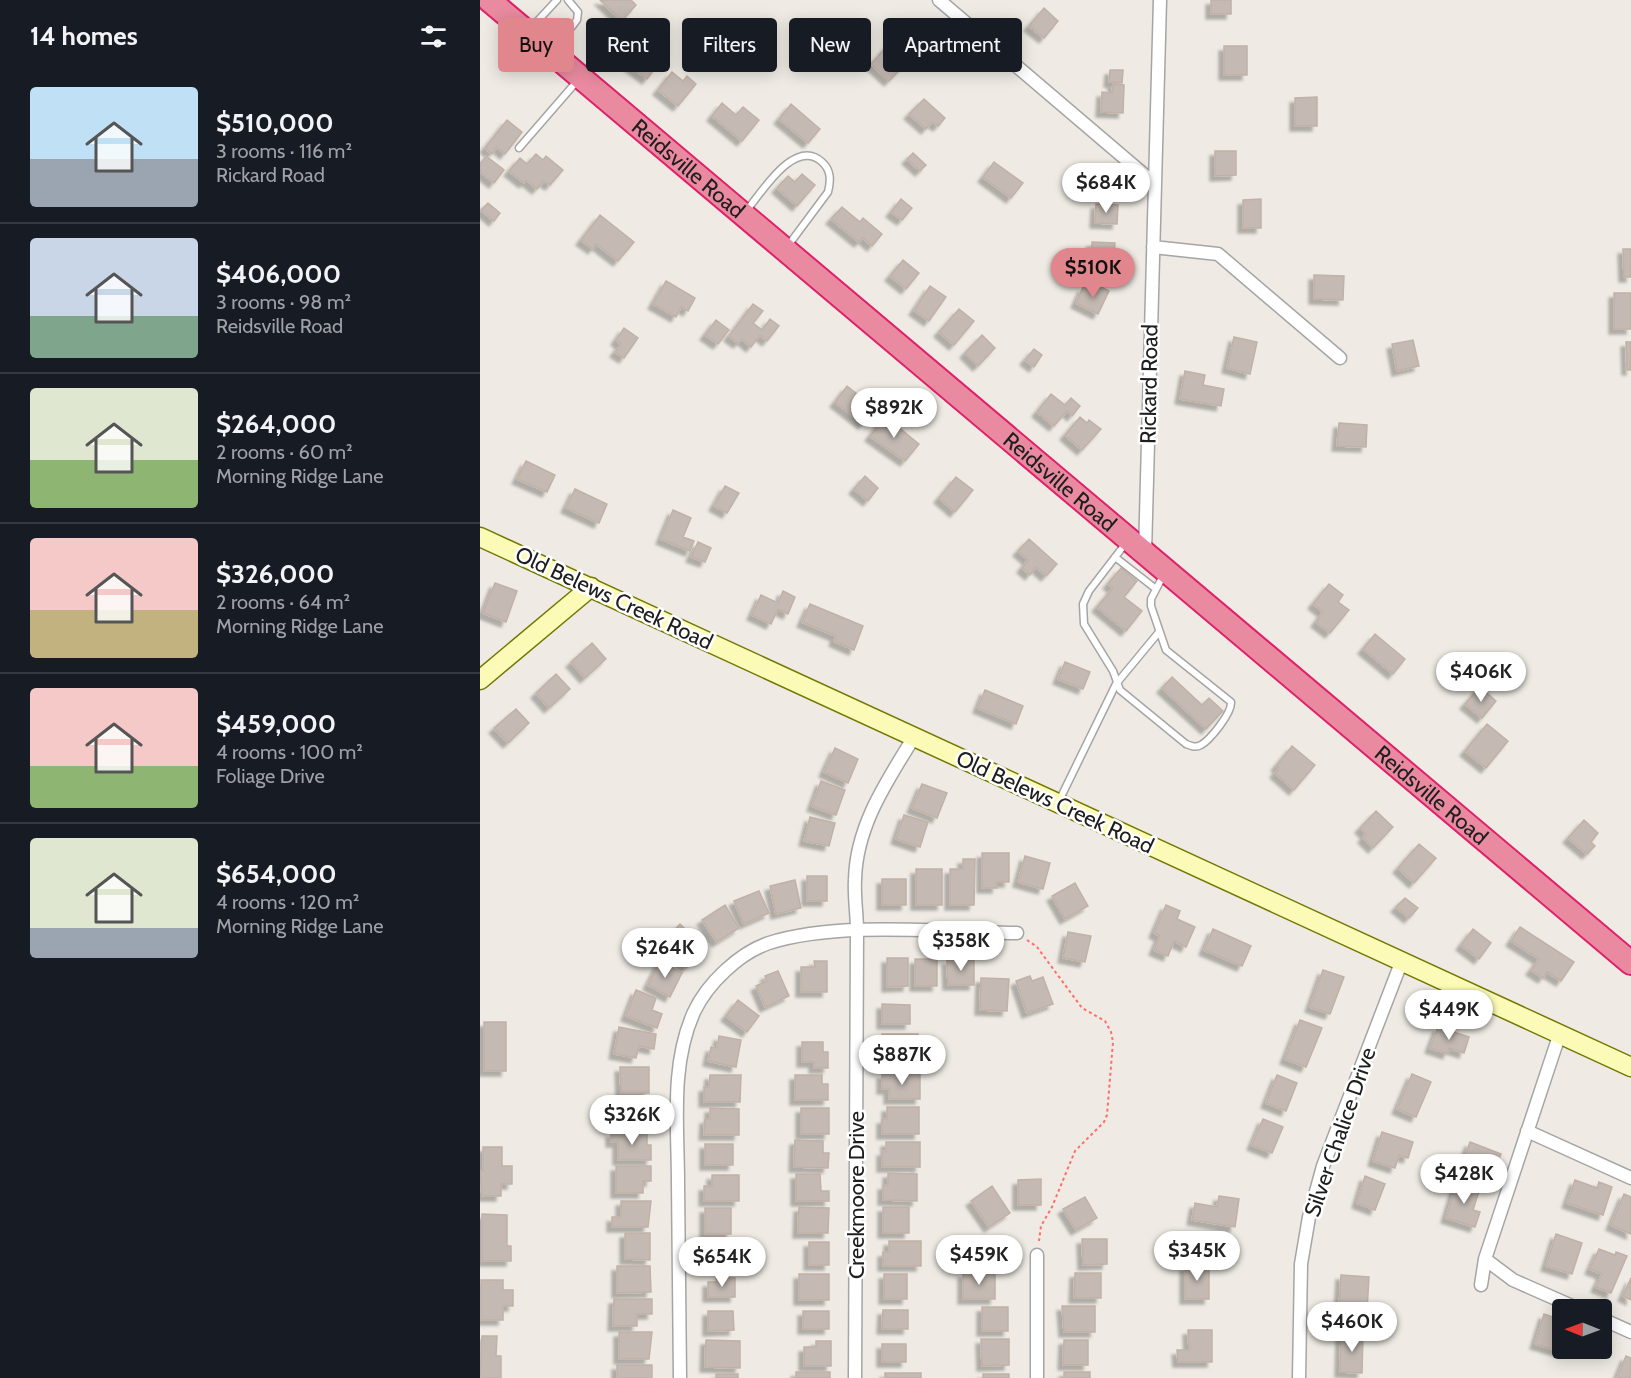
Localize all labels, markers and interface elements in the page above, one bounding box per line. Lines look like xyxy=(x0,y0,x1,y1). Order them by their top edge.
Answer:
chip: Buy xyxy=(498,18,574,72)
chip: Rent xyxy=(586,18,670,72)
chip: Filters xyxy=(682,18,777,72)
chip: New xyxy=(789,18,871,72)
chip: Apartment xyxy=(883,18,1022,72)
text: 14 homes xyxy=(30,20,138,52)
icon: filters xyxy=(417,20,450,53)
text: $510,000 xyxy=(216,107,334,139)
icon: home xyxy=(78,111,150,183)
street label: Reidsville Road xyxy=(626,113,751,224)
text: 3 rooms · 116 m² xyxy=(216,139,352,163)
text: Rickard Road xyxy=(216,163,325,187)
pin: $684K xyxy=(1064,163,1148,214)
text: $684K xyxy=(1076,170,1136,194)
pin: $510K xyxy=(1051,248,1135,299)
text: $510K xyxy=(1065,255,1121,279)
text: $406,000 xyxy=(216,258,341,290)
icon: home xyxy=(78,262,150,334)
text: 3 rooms · 98 m² xyxy=(216,290,351,314)
text: Reidsville Road xyxy=(216,314,343,338)
street label: Rickard Road xyxy=(1134,324,1164,444)
pin: $892K xyxy=(852,388,936,439)
text: $892K xyxy=(865,395,923,419)
text: $264,000 xyxy=(216,408,336,440)
icon: home xyxy=(78,412,150,484)
street label: Reidsville Road xyxy=(998,426,1122,537)
text: 2 rooms · 60 m² xyxy=(216,440,353,464)
text: Morning Ridge Lane xyxy=(216,464,383,488)
street label: Old Belews Creek Road xyxy=(511,540,717,656)
text: $326,000 xyxy=(216,558,334,590)
icon: home xyxy=(78,562,150,634)
text: 2 rooms · 64 m² xyxy=(216,590,350,614)
text: Morning Ridge Lane xyxy=(216,614,383,638)
pin: $406K xyxy=(1439,652,1523,703)
text: $406K xyxy=(1450,659,1512,683)
text: $459,000 xyxy=(216,708,336,740)
icon: home xyxy=(78,712,150,784)
street label: Reidsville Road xyxy=(1369,739,1494,850)
text: 4 rooms · 100 m² xyxy=(216,740,363,764)
street label: Old Belews Creek Road xyxy=(952,744,1158,860)
text: Foliage Drive xyxy=(216,764,325,788)
text: $654,000 xyxy=(216,858,337,890)
icon: home xyxy=(78,862,150,934)
text: 4 rooms · 120 m² xyxy=(216,890,359,914)
text: Morning Ridge Lane xyxy=(216,914,383,938)
pin: $358K xyxy=(919,921,1003,972)
pin: $264K xyxy=(623,928,707,979)
text: $358K xyxy=(932,928,990,952)
text: $264K xyxy=(636,935,694,959)
pin: $449K xyxy=(1407,990,1491,1041)
text: $449K xyxy=(1419,997,1479,1021)
pin: $887K xyxy=(860,1035,944,1086)
text: $887K xyxy=(873,1042,931,1066)
street label: Silver Chalice Drive xyxy=(1298,1044,1382,1220)
pin: $326K xyxy=(590,1095,674,1146)
text: $326K xyxy=(604,1102,660,1126)
street label: Creekmoore Drive xyxy=(843,1111,870,1279)
pin: $428K xyxy=(1422,1154,1506,1205)
text: $428K xyxy=(1434,1161,1494,1185)
pin: $345K xyxy=(1155,1231,1239,1282)
pin: $459K xyxy=(937,1235,1021,1286)
pin: $654K xyxy=(680,1237,764,1288)
text: $345K xyxy=(1168,1238,1226,1262)
text: $459K xyxy=(950,1242,1008,1266)
text: $654K xyxy=(693,1244,751,1268)
north arrow xyxy=(1552,1299,1612,1359)
map controls xyxy=(1552,1299,1612,1359)
pin: $460K xyxy=(1310,1302,1394,1353)
text: $460K xyxy=(1321,1309,1383,1333)

